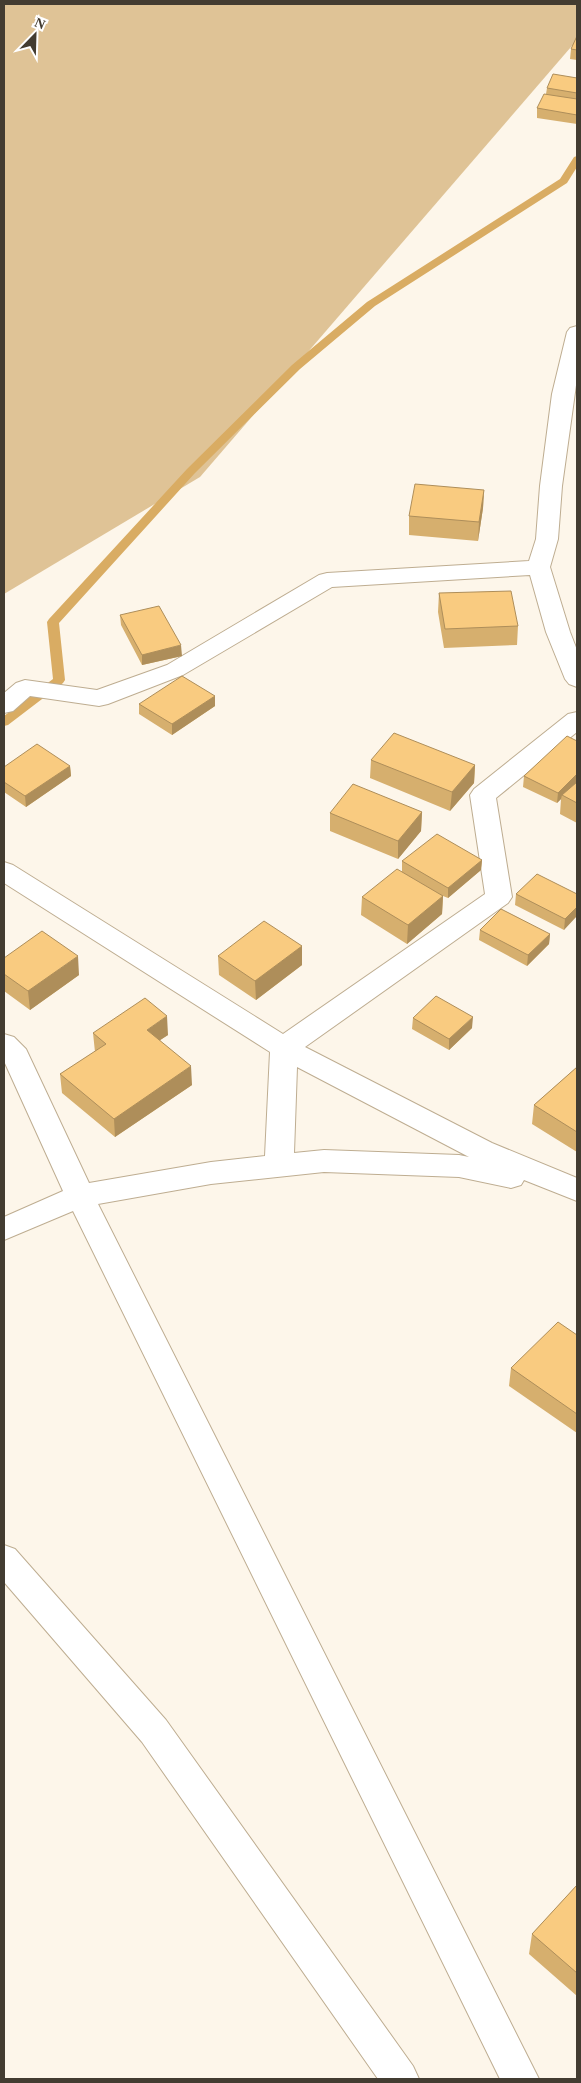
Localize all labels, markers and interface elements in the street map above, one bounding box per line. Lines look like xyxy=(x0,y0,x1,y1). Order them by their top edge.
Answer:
north arrow xyxy=(10,10,60,60)
text: N xyxy=(32,15,47,32)

